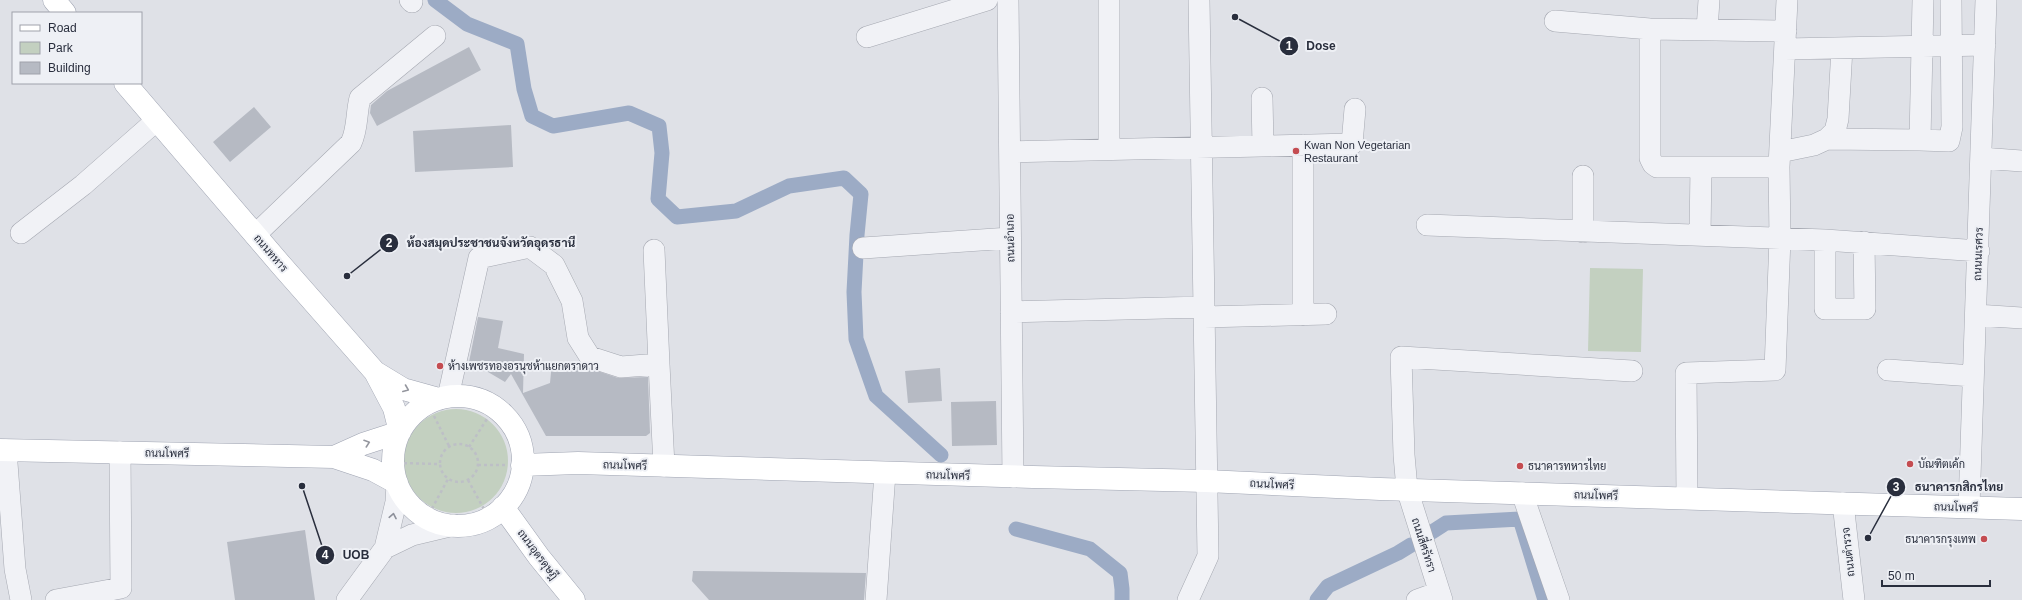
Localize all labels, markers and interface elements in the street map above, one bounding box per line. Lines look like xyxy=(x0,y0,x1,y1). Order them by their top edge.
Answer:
legend xyxy=(12,12,142,84)
text: Road xyxy=(48,21,77,35)
callout: Dose xyxy=(1279,34,1344,58)
text: 1 xyxy=(1286,39,1293,53)
text: Dose xyxy=(1306,39,1336,53)
text: Park xyxy=(48,41,74,55)
text: Building xyxy=(48,61,91,75)
place label: Kwan Non Vegetarian Restaurant xyxy=(1304,139,1410,164)
marker: Kwan Non Vegetarian Restaurant xyxy=(1291,146,1301,156)
street label: ถนนอำเภอ xyxy=(1003,213,1016,263)
street label: ถนนนเรศวร xyxy=(1971,227,1985,281)
callout: ห้องสมุดประชาชนจังหวัดอุดรธานี xyxy=(379,231,583,255)
street label: ถนนทหาร xyxy=(252,232,290,274)
text: ห้องสมุดประชาชนจังหวัดอุดรธานี xyxy=(407,235,576,251)
text: 2 xyxy=(386,236,393,250)
place label: ห้างเพชรทองอรนุชห้าแยกตราดาว xyxy=(448,359,599,375)
marker: ห้างเพชรทองอรนุชห้าแยกตราดาว xyxy=(435,361,445,371)
one-way arrow xyxy=(402,384,409,392)
one-way arrow xyxy=(363,440,370,448)
street label: ถนนโพศรี xyxy=(145,445,189,459)
street label: ถนนโพศรี xyxy=(603,456,647,472)
place label: บัณฑิตเค้ก xyxy=(1918,457,1965,470)
place label: ธนาคารทหารไทย xyxy=(1528,458,1606,472)
marker: บัณฑิตเค้ก xyxy=(1905,459,1915,469)
marker: ธนาคารทหารไทย xyxy=(1515,461,1525,471)
street label: ถนนโพศรี xyxy=(926,466,970,482)
street label: ถนนโพศรี xyxy=(1249,475,1295,491)
callout: ธนาคารกสิกรไทย xyxy=(1886,475,2011,499)
text: ธนาคารกสิกรไทย xyxy=(1915,479,2003,494)
text: 3 xyxy=(1893,480,1900,494)
street label: ถนนโพศรี xyxy=(1574,486,1618,502)
street label: ถนนโพศรี xyxy=(1934,498,1978,514)
one-way arrow xyxy=(389,513,397,519)
street label: ถนนสี่ศรัทรา xyxy=(1410,515,1443,574)
street label: ถนนอุดรดุษฎี xyxy=(513,525,562,583)
street label: ถนนตำรวจ xyxy=(1838,527,1857,577)
place label: ธนาคารกรุงเทพ xyxy=(1905,533,1976,548)
marker: ธนาคารกรุงเทพ xyxy=(1979,534,1989,544)
callout: UOB xyxy=(315,543,377,567)
text: 4 xyxy=(322,548,329,562)
text: UOB xyxy=(343,548,370,562)
scale bar xyxy=(1882,562,1990,588)
text: 50 m xyxy=(1888,569,1915,583)

